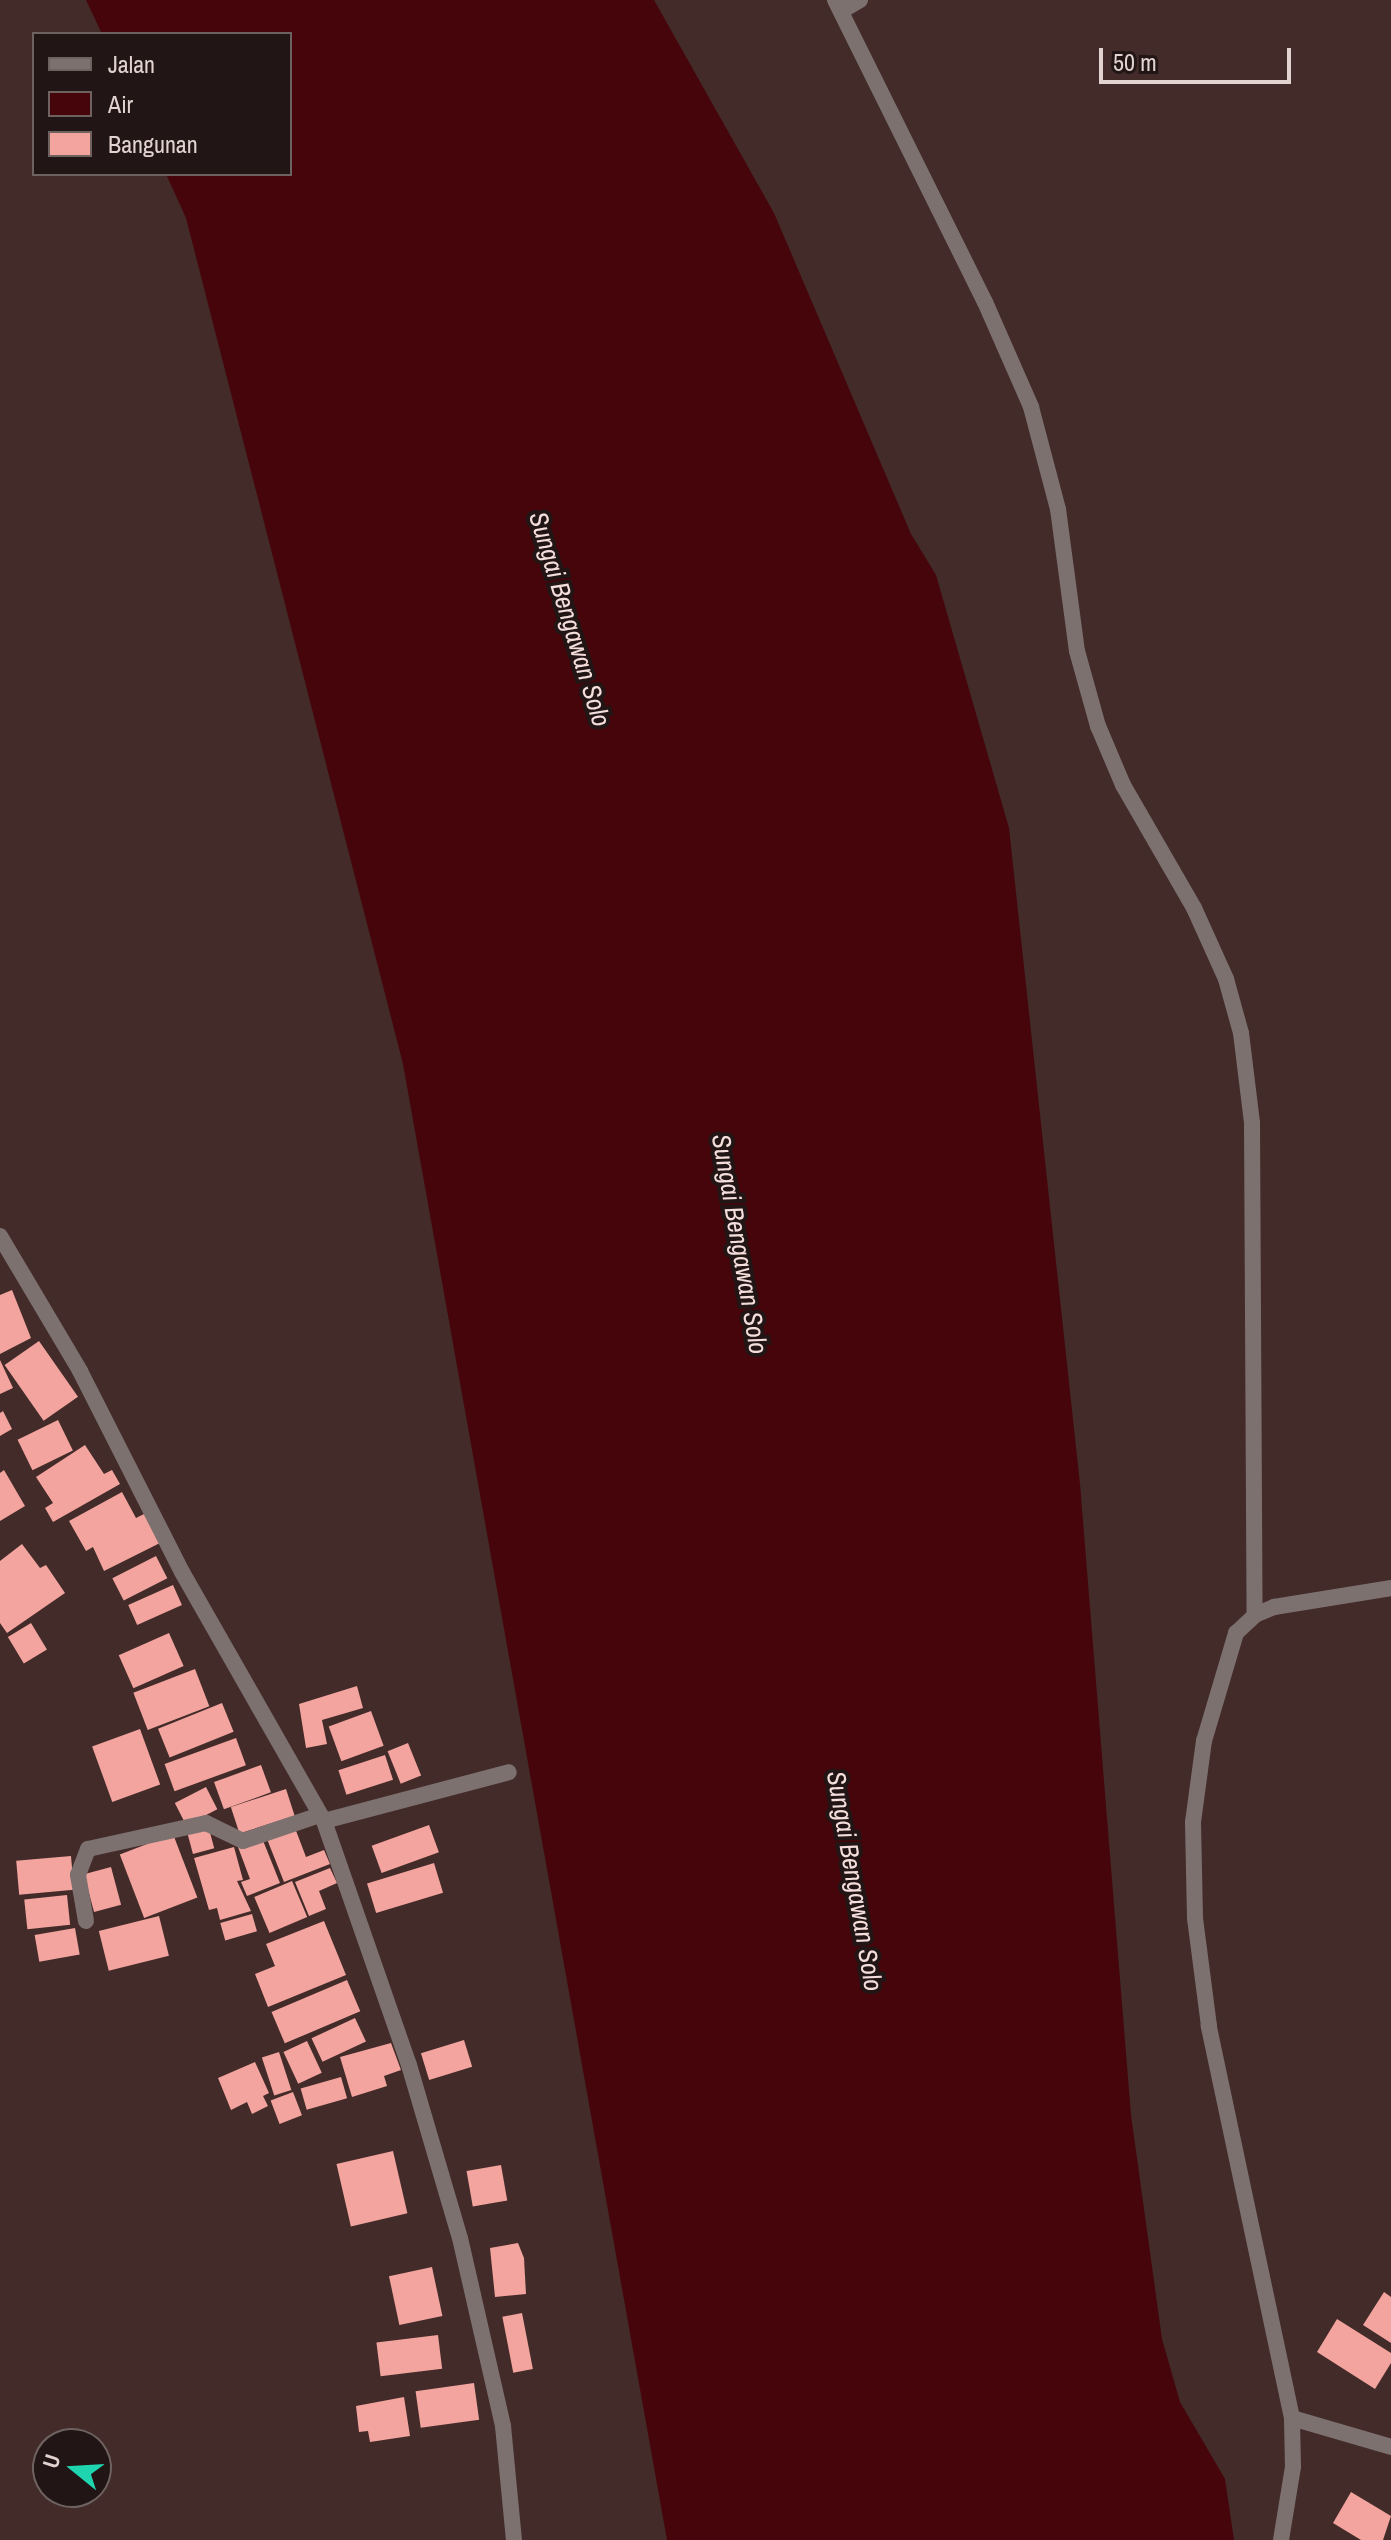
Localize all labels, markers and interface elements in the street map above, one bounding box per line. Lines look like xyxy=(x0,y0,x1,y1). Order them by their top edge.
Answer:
legend xyxy=(32,32,292,176)
scale bar xyxy=(1103,32,1295,82)
text: 50 m xyxy=(1113,46,1157,78)
text: Jalan xyxy=(108,48,155,80)
text: Air xyxy=(108,88,133,120)
text: Bangunan xyxy=(108,128,198,160)
water label: Sungai Bengawan Solo xyxy=(523,508,617,730)
water label: Sungai Bengawan Solo xyxy=(705,1132,775,1356)
water label: Sungai Bengawan Solo xyxy=(820,1769,890,1993)
north arrow xyxy=(32,2428,112,2508)
text: U xyxy=(35,2450,67,2472)

